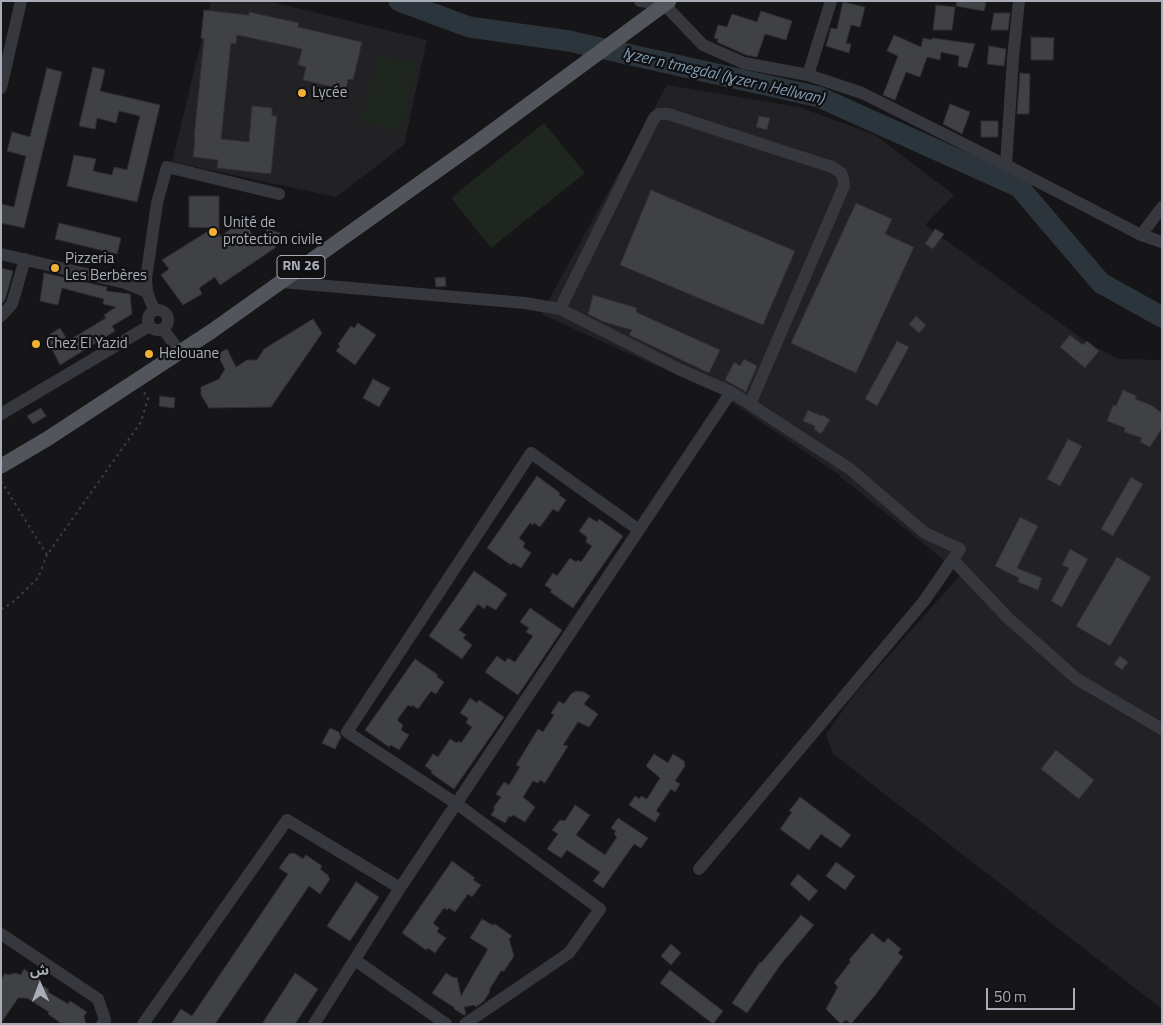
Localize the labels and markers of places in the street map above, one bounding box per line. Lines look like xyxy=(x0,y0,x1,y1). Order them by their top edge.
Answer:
place label: Lycée xyxy=(312,84,347,102)
marker: Lycée xyxy=(296,87,308,99)
place label: Unité de protection civile xyxy=(223,214,322,249)
marker: Unité de protection civile xyxy=(207,226,219,238)
place label: Pizzeria Les Berbères xyxy=(65,250,147,285)
marker: Pizzeria Les Berbères xyxy=(49,262,61,274)
place label: Chez El Yazid xyxy=(46,335,128,353)
marker: Chez El Yazid xyxy=(30,338,42,350)
place label: Helouane xyxy=(159,345,219,363)
marker: Helouane xyxy=(143,348,155,360)

